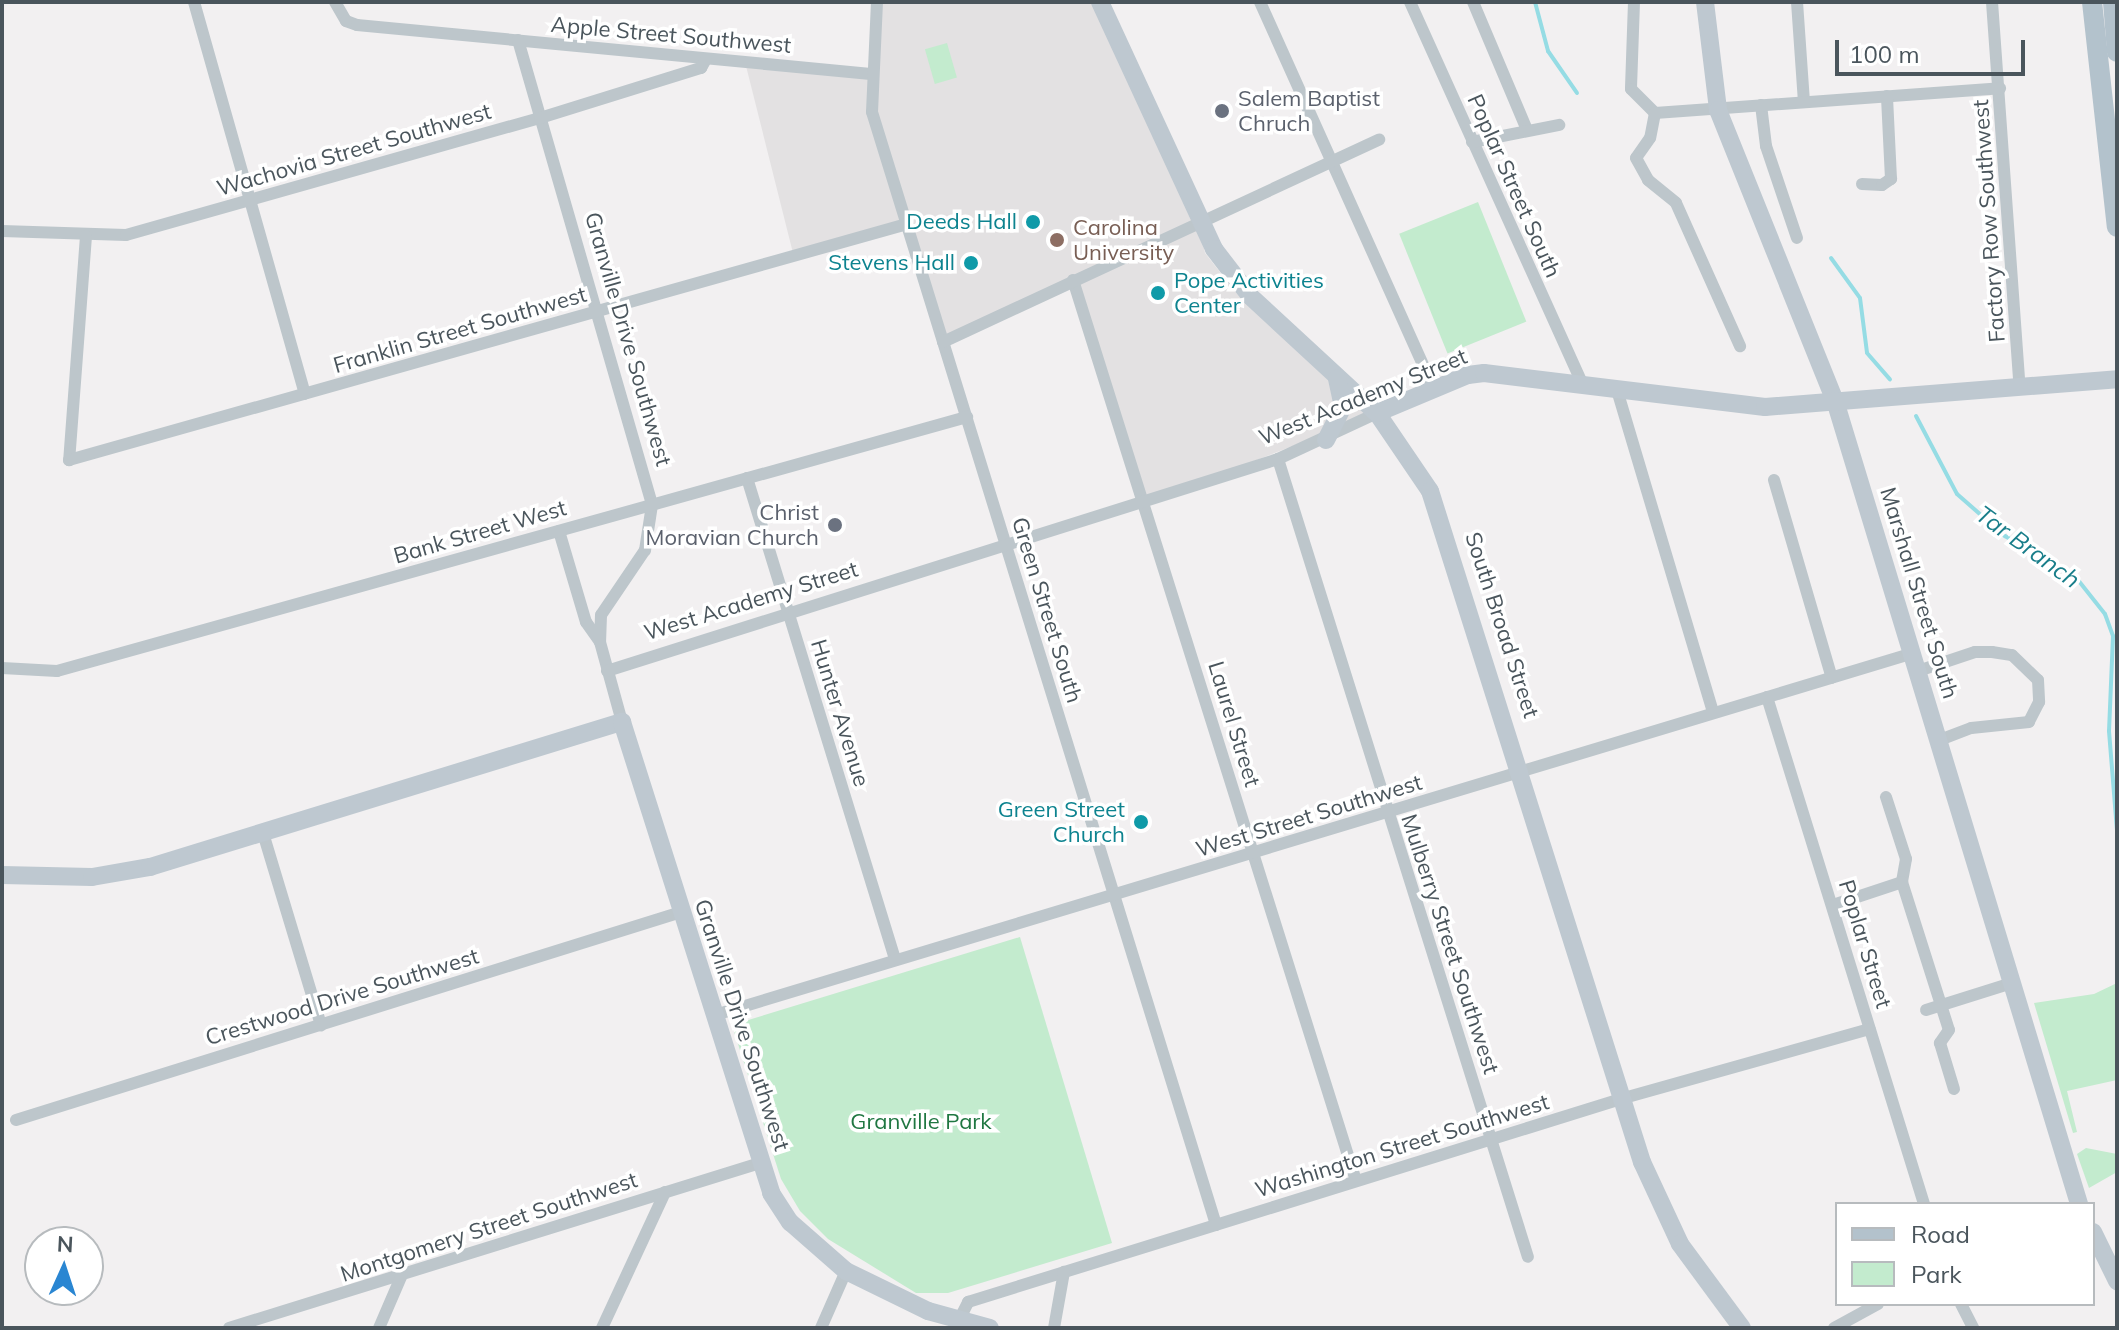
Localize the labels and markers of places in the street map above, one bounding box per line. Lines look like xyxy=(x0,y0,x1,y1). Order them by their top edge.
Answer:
place label: Salem Baptist Chruch xyxy=(1238,85,1380,136)
marker: Salem Baptist Chruch xyxy=(1213,102,1231,120)
place label: Deeds Hall xyxy=(906,209,1017,235)
marker: Deeds Hall xyxy=(1024,213,1042,231)
place label: Carolina University xyxy=(1073,214,1174,266)
marker: Carolina University xyxy=(1048,231,1066,249)
place label: Stevens Hall xyxy=(828,250,955,276)
marker: Stevens Hall xyxy=(962,254,980,272)
place label: Pope Activities Center xyxy=(1174,267,1324,318)
marker: Pope Activities Center xyxy=(1149,284,1167,302)
place label: Christ Moravian Church xyxy=(646,499,819,550)
marker: Christ Moravian Church xyxy=(826,516,844,534)
place label: Green Street Church xyxy=(998,796,1125,848)
marker: Green Street Church xyxy=(1132,813,1150,831)

